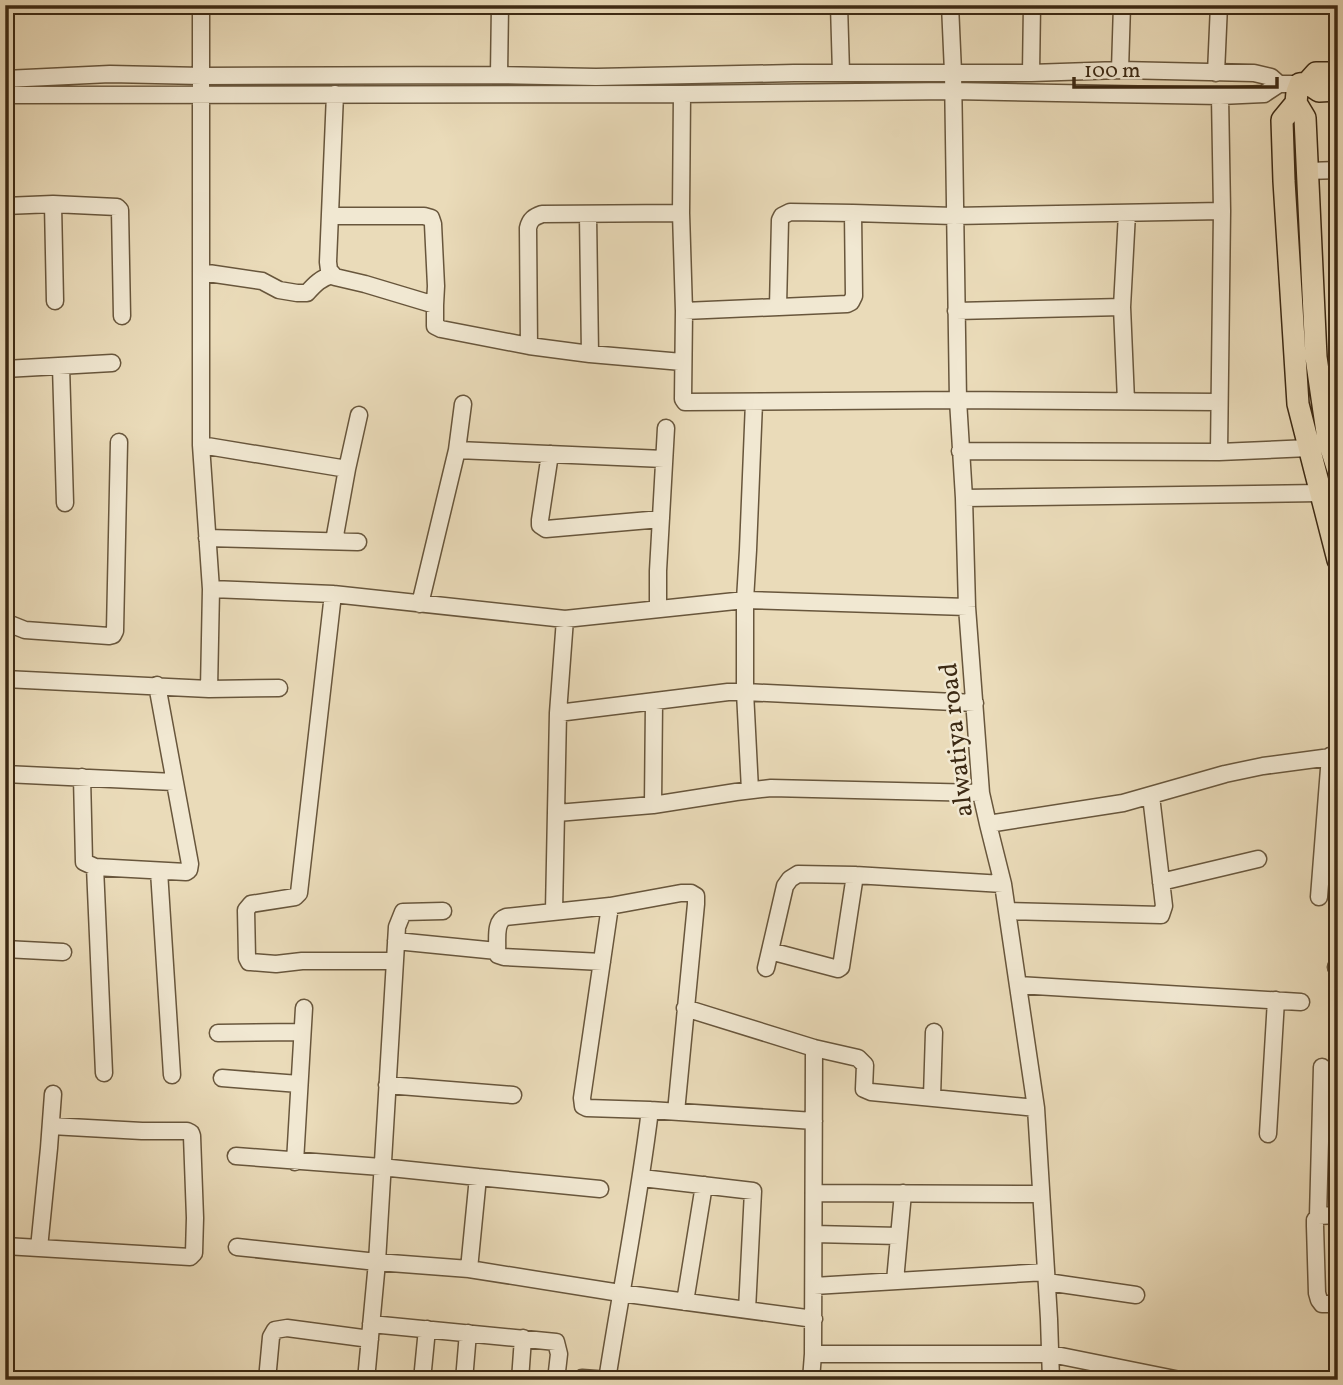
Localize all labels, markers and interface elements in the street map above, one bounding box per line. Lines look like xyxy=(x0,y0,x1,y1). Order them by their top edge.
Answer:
scale bar xyxy=(1074,46,1276,90)
text: 100 m xyxy=(1084,57,1141,86)
street label: alwatiya road xyxy=(931,661,983,819)

